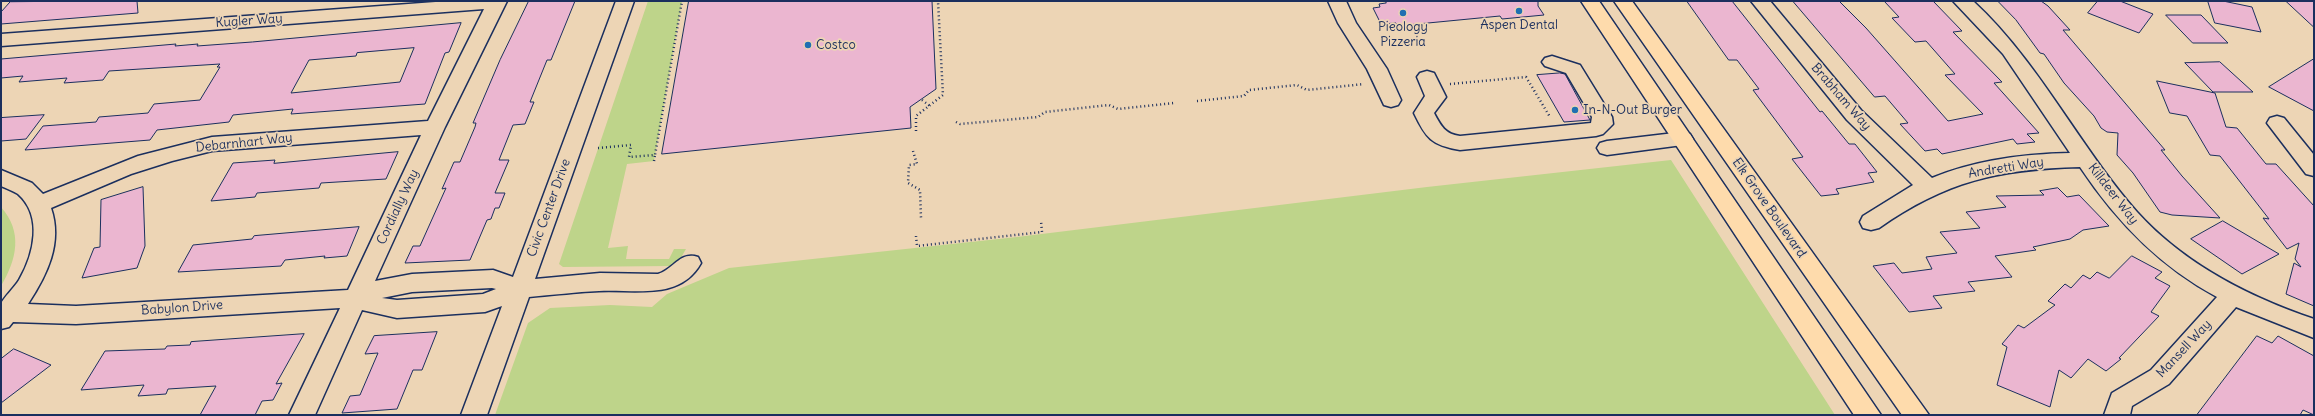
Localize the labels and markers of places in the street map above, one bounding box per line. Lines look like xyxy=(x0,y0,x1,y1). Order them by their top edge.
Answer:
marker: Aspen Dental xyxy=(1514,6,1524,16)
marker: Pieology Pizzeria xyxy=(1398,8,1408,18)
place label: Aspen Dental xyxy=(1480,17,1558,33)
place label: Pieology Pizzeria xyxy=(1378,19,1428,50)
place label: Costco xyxy=(816,37,856,53)
marker: Costco xyxy=(803,40,813,50)
place label: In-N-Out Burger xyxy=(1583,102,1682,118)
marker: In-N-Out Burger xyxy=(1570,105,1580,115)

